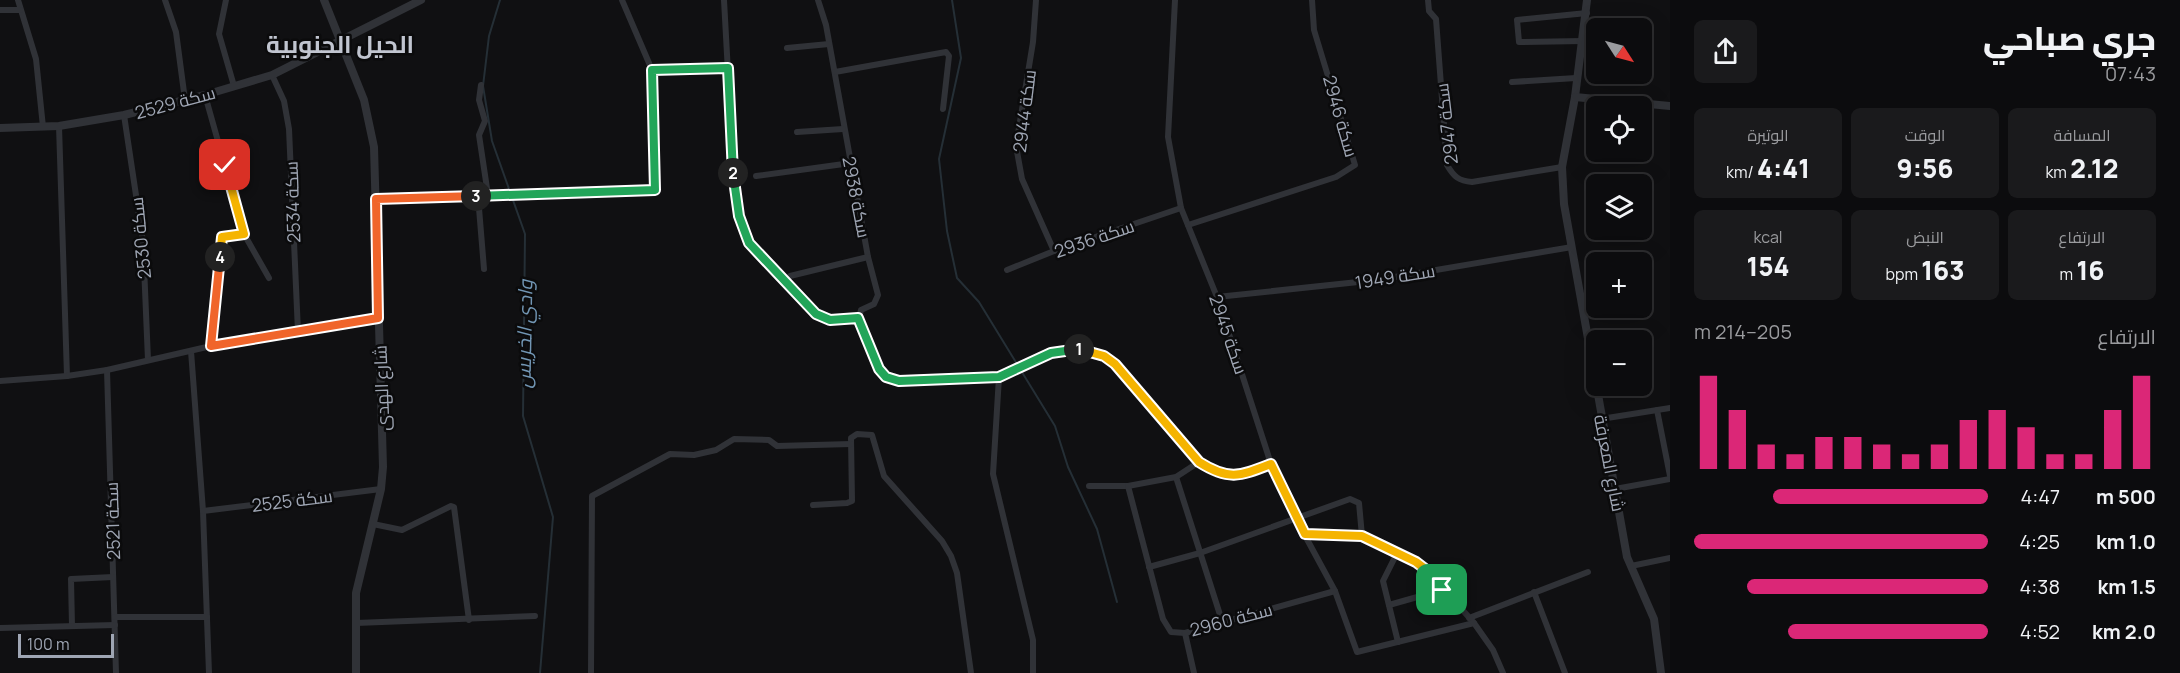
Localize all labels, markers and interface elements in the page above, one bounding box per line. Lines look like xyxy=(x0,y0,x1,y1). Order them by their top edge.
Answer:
text: جري صباحي xyxy=(1983,15,2156,60)
north arrow xyxy=(1586,18,1652,84)
map controls xyxy=(1586,18,1652,396)
button: share xyxy=(1694,20,1757,83)
district label: الحيل الجنوبية xyxy=(266,27,414,60)
text: 07:43 xyxy=(2105,60,2156,87)
street label: سكة 2944 xyxy=(1007,68,1041,154)
street label: سكة 2946 xyxy=(1318,72,1364,160)
street label: سكة 2529 xyxy=(132,80,218,124)
street label: سكة 2947 xyxy=(1429,82,1463,166)
button: locate xyxy=(1586,96,1652,162)
text: الوتيرة xyxy=(1747,124,1789,146)
text: الوقت xyxy=(1905,124,1945,146)
text: المسافة xyxy=(2054,124,2110,146)
pin xyxy=(199,139,250,190)
icon: check xyxy=(208,148,241,181)
text: 4:41 xyxy=(1757,150,1810,186)
text: 9:56 xyxy=(1897,150,1953,186)
text: 2.12 xyxy=(2070,150,2119,186)
street label: سكة 2938 xyxy=(837,154,877,240)
pin: 2 xyxy=(718,158,748,188)
street label: سكة 2534 xyxy=(279,161,305,243)
text: /km xyxy=(1726,161,1757,183)
text: km xyxy=(2045,161,2070,183)
text: 2 xyxy=(728,162,738,184)
button: layers xyxy=(1586,174,1652,240)
pin: 3 xyxy=(461,181,491,211)
text: 3 xyxy=(471,185,481,207)
street label: سكة 2530 xyxy=(124,196,156,280)
street label: سكة 2936 xyxy=(1051,213,1137,263)
text: kcal xyxy=(1753,226,1783,248)
text: النبض xyxy=(1906,226,1944,248)
text: الارتفاع xyxy=(2059,226,2105,248)
pin: 4 xyxy=(205,242,235,272)
text: 4 xyxy=(215,246,225,268)
text: 154 xyxy=(1746,248,1790,284)
button: + xyxy=(1586,252,1652,318)
text: 163 xyxy=(1921,252,1965,288)
text: 16 xyxy=(2076,252,2104,288)
street label: سكة 1949 xyxy=(1353,258,1437,294)
text: bpm xyxy=(1885,263,1921,285)
text: m xyxy=(2060,263,2076,285)
water label: وادي الخريس xyxy=(510,278,541,389)
street label: سكة 2945 xyxy=(1204,291,1254,377)
text: 205–214 m xyxy=(1694,318,1792,345)
text: الارتفاع xyxy=(2097,323,2156,350)
button: − xyxy=(1586,330,1652,396)
pin: 1 xyxy=(1064,334,1094,364)
text: 1 xyxy=(1075,338,1083,360)
street label: شارع الهدى xyxy=(368,345,395,431)
street label: شارع المعرفة xyxy=(1588,412,1631,514)
street label: سكة 2521 xyxy=(99,482,125,560)
street label: سكة 2525 xyxy=(250,483,334,517)
text: 4:47 xyxy=(2020,483,2060,510)
text: 500 m xyxy=(2096,483,2156,510)
text: 4:25 xyxy=(2019,528,2060,555)
text: 1.0 km xyxy=(2096,528,2156,555)
pin xyxy=(1416,564,1467,615)
icon: arrive xyxy=(1425,573,1458,606)
text: 4:38 xyxy=(2020,573,2060,600)
text: 1.5 km xyxy=(2098,573,2156,600)
street label: سكة 2960 xyxy=(1187,596,1275,642)
text: 4:52 xyxy=(2020,618,2060,645)
text: 2.0 km xyxy=(2092,618,2156,645)
scale bar xyxy=(18,631,114,658)
text: 100 m xyxy=(27,633,70,655)

